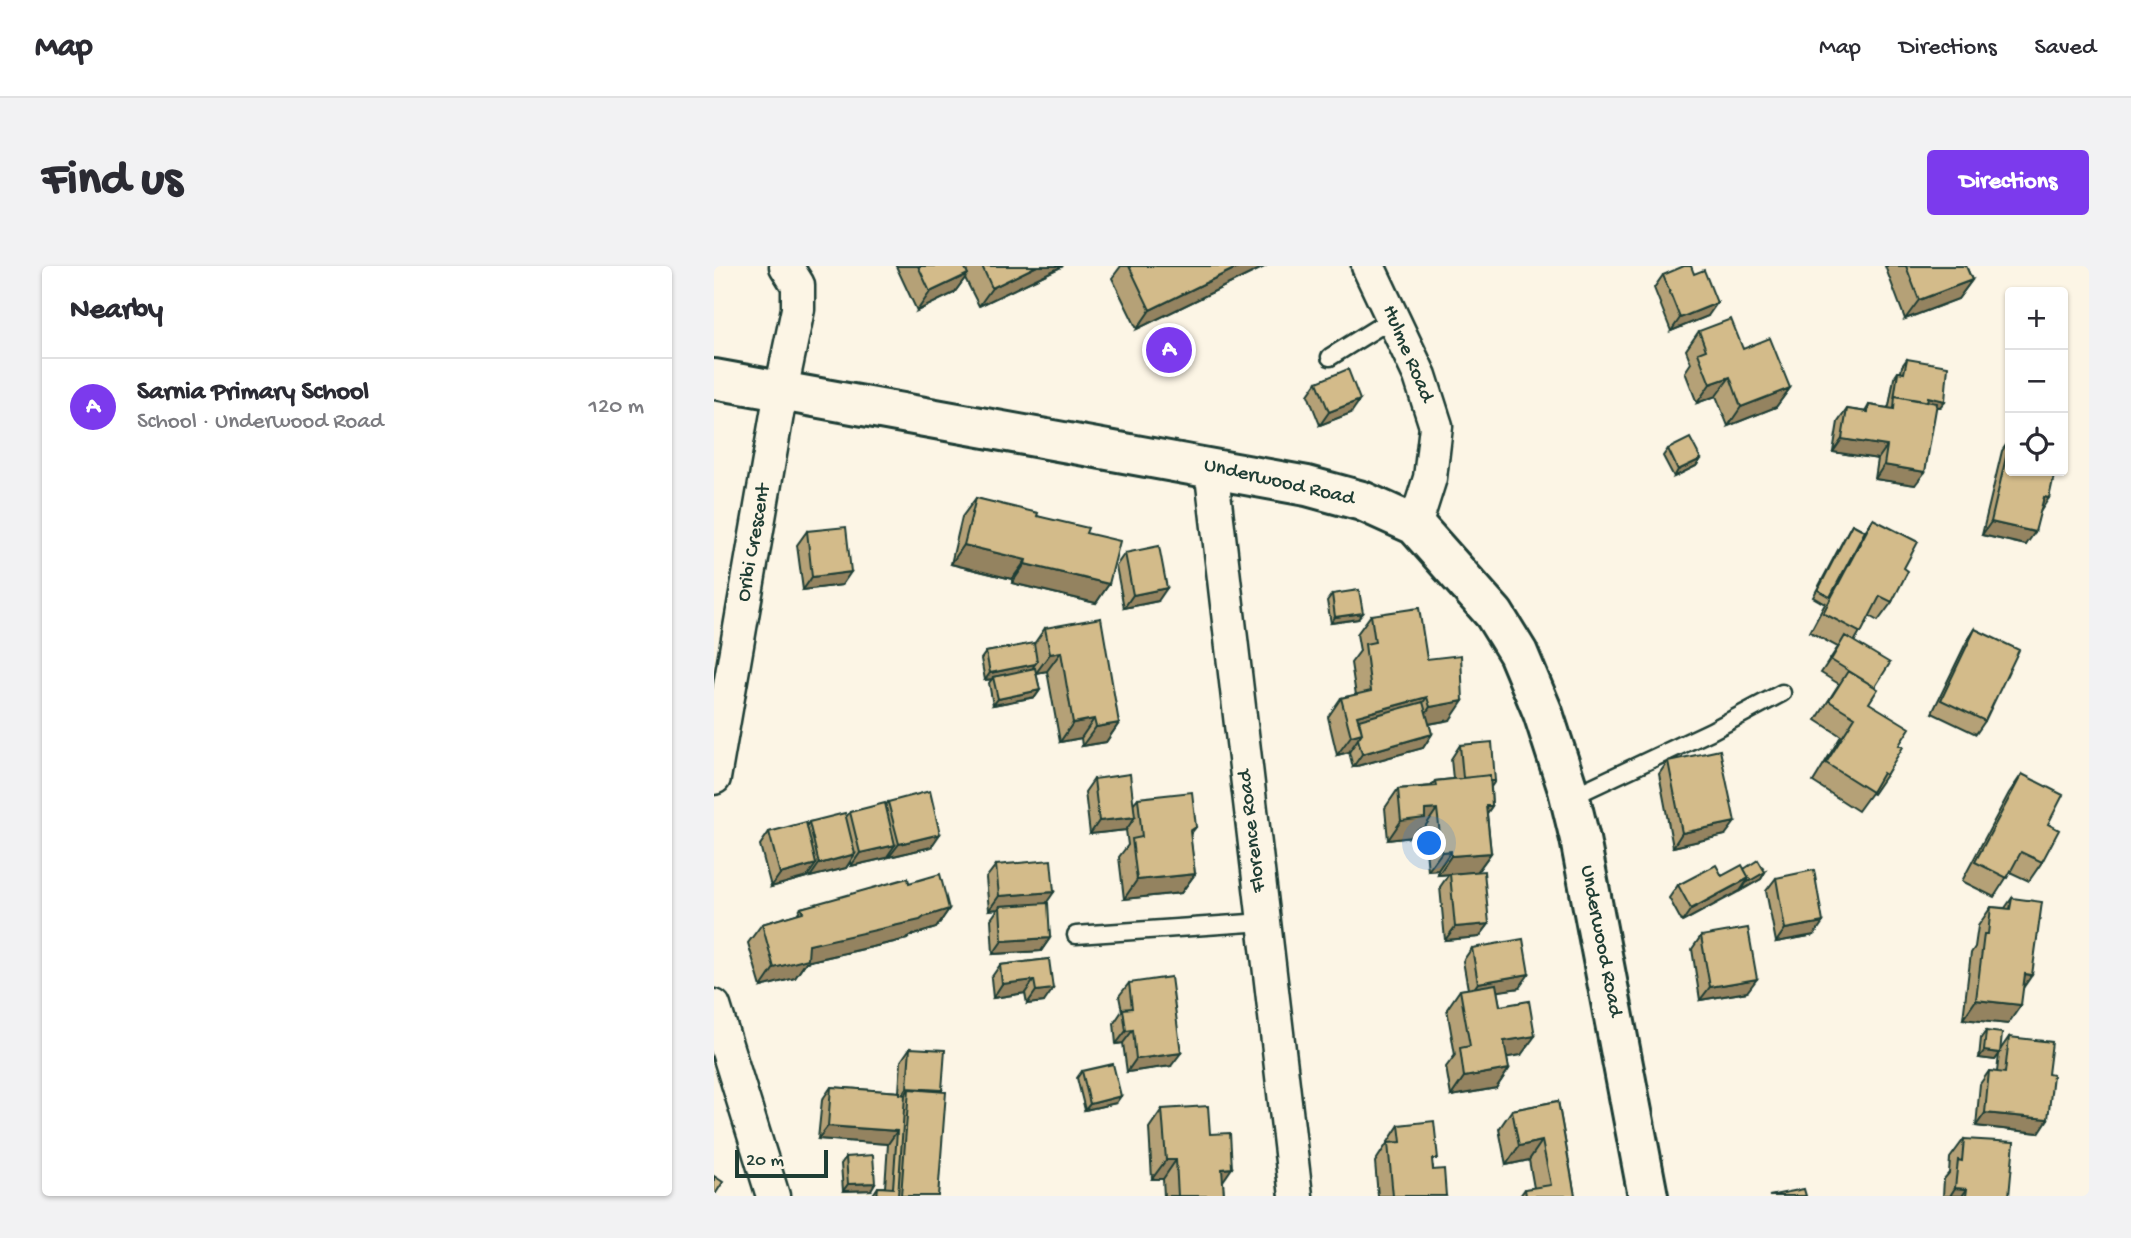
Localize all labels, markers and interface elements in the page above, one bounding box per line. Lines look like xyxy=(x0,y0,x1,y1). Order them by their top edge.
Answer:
text: Map xyxy=(35,29,92,67)
text: Map xyxy=(1819,34,1861,63)
text: Directions xyxy=(1899,34,1997,63)
text: Saved xyxy=(2035,34,2096,63)
button: Directions xyxy=(1927,150,2089,215)
text: Find us xyxy=(42,153,182,211)
map controls xyxy=(2005,287,2068,476)
button: + xyxy=(2005,287,2068,350)
text: Nearby xyxy=(70,294,163,329)
street label: Hulme Road xyxy=(1375,302,1439,408)
pin: A xyxy=(1146,324,1192,376)
button: − xyxy=(2005,350,2068,413)
text: Sarnia Primary School xyxy=(137,378,369,409)
text: A xyxy=(86,394,100,421)
text: 120 m xyxy=(589,394,644,421)
text: School · Underwood Road xyxy=(137,409,383,436)
button: locate xyxy=(2005,413,2068,476)
street label: Underwood Road xyxy=(1201,454,1358,513)
street label: Oribi Crescent xyxy=(732,480,778,604)
street label: Florence Road xyxy=(1233,767,1273,895)
your location xyxy=(1412,826,1446,860)
street label: Underwood Road xyxy=(1573,863,1627,1021)
scale bar xyxy=(735,1147,828,1179)
text: 20 m xyxy=(746,1150,784,1173)

